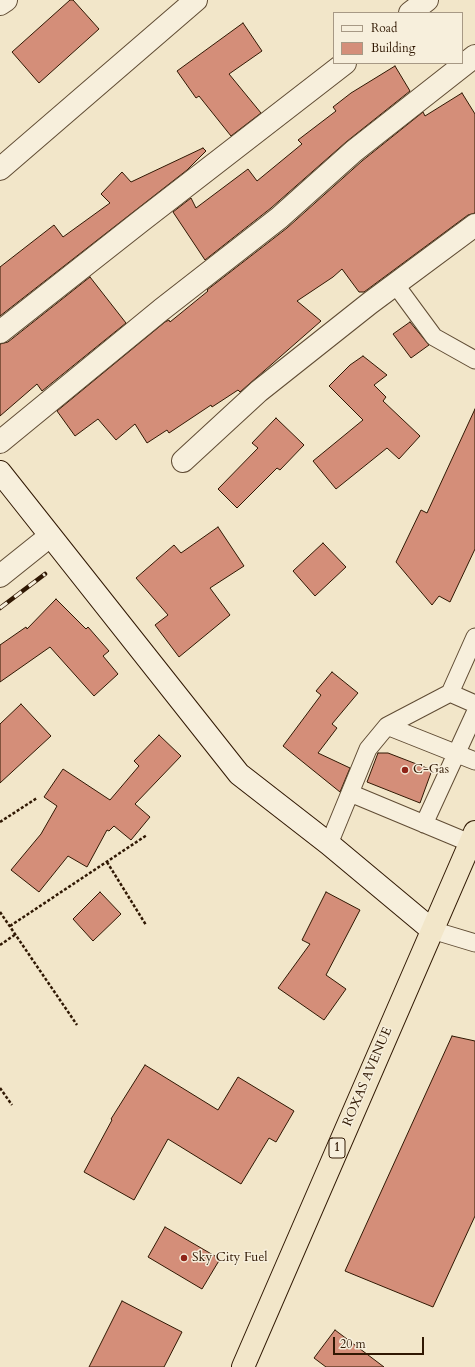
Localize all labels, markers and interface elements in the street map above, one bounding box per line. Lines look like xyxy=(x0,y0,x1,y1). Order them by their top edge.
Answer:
legend xyxy=(333,12,463,64)
text: Road xyxy=(371,20,397,36)
text: Building xyxy=(371,40,415,56)
place label: C-Gas xyxy=(413,762,449,778)
marker: C-Gas xyxy=(400,765,410,775)
street label: ROXAS AVENUE xyxy=(340,1025,396,1129)
road number: 1 xyxy=(329,1138,345,1158)
place label: Sky City Fuel xyxy=(192,1250,268,1266)
marker: Sky City Fuel xyxy=(179,1253,189,1263)
scale bar xyxy=(335,1329,426,1355)
text: 20 m xyxy=(340,1336,366,1352)

